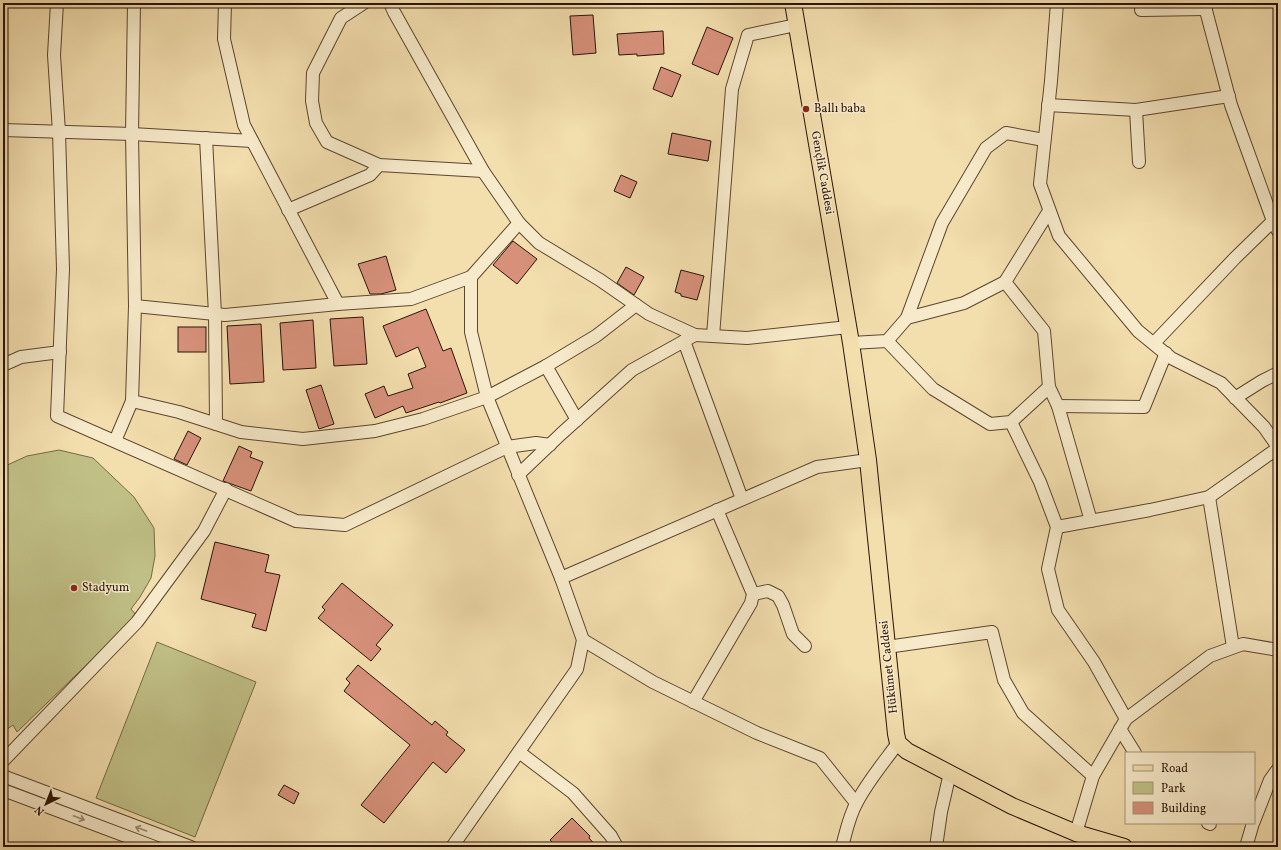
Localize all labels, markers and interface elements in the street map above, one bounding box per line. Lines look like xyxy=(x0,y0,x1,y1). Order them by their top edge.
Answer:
place label: Ballı baba xyxy=(814,101,866,117)
marker: Ballı baba xyxy=(801,104,811,114)
street label: Gençlik Caddesi xyxy=(807,130,837,216)
place label: Stadyum xyxy=(82,580,130,596)
marker: Stadyum xyxy=(69,583,79,593)
street label: Hükümet Caddesi xyxy=(876,619,902,714)
legend xyxy=(1125,752,1255,824)
text: Road xyxy=(1161,761,1188,777)
text: Park xyxy=(1161,781,1186,797)
north arrow xyxy=(26,784,66,824)
text: Building xyxy=(1161,801,1206,817)
text: N xyxy=(32,802,48,818)
one-way arrow xyxy=(72,815,84,823)
one-way arrow xyxy=(136,824,148,832)

